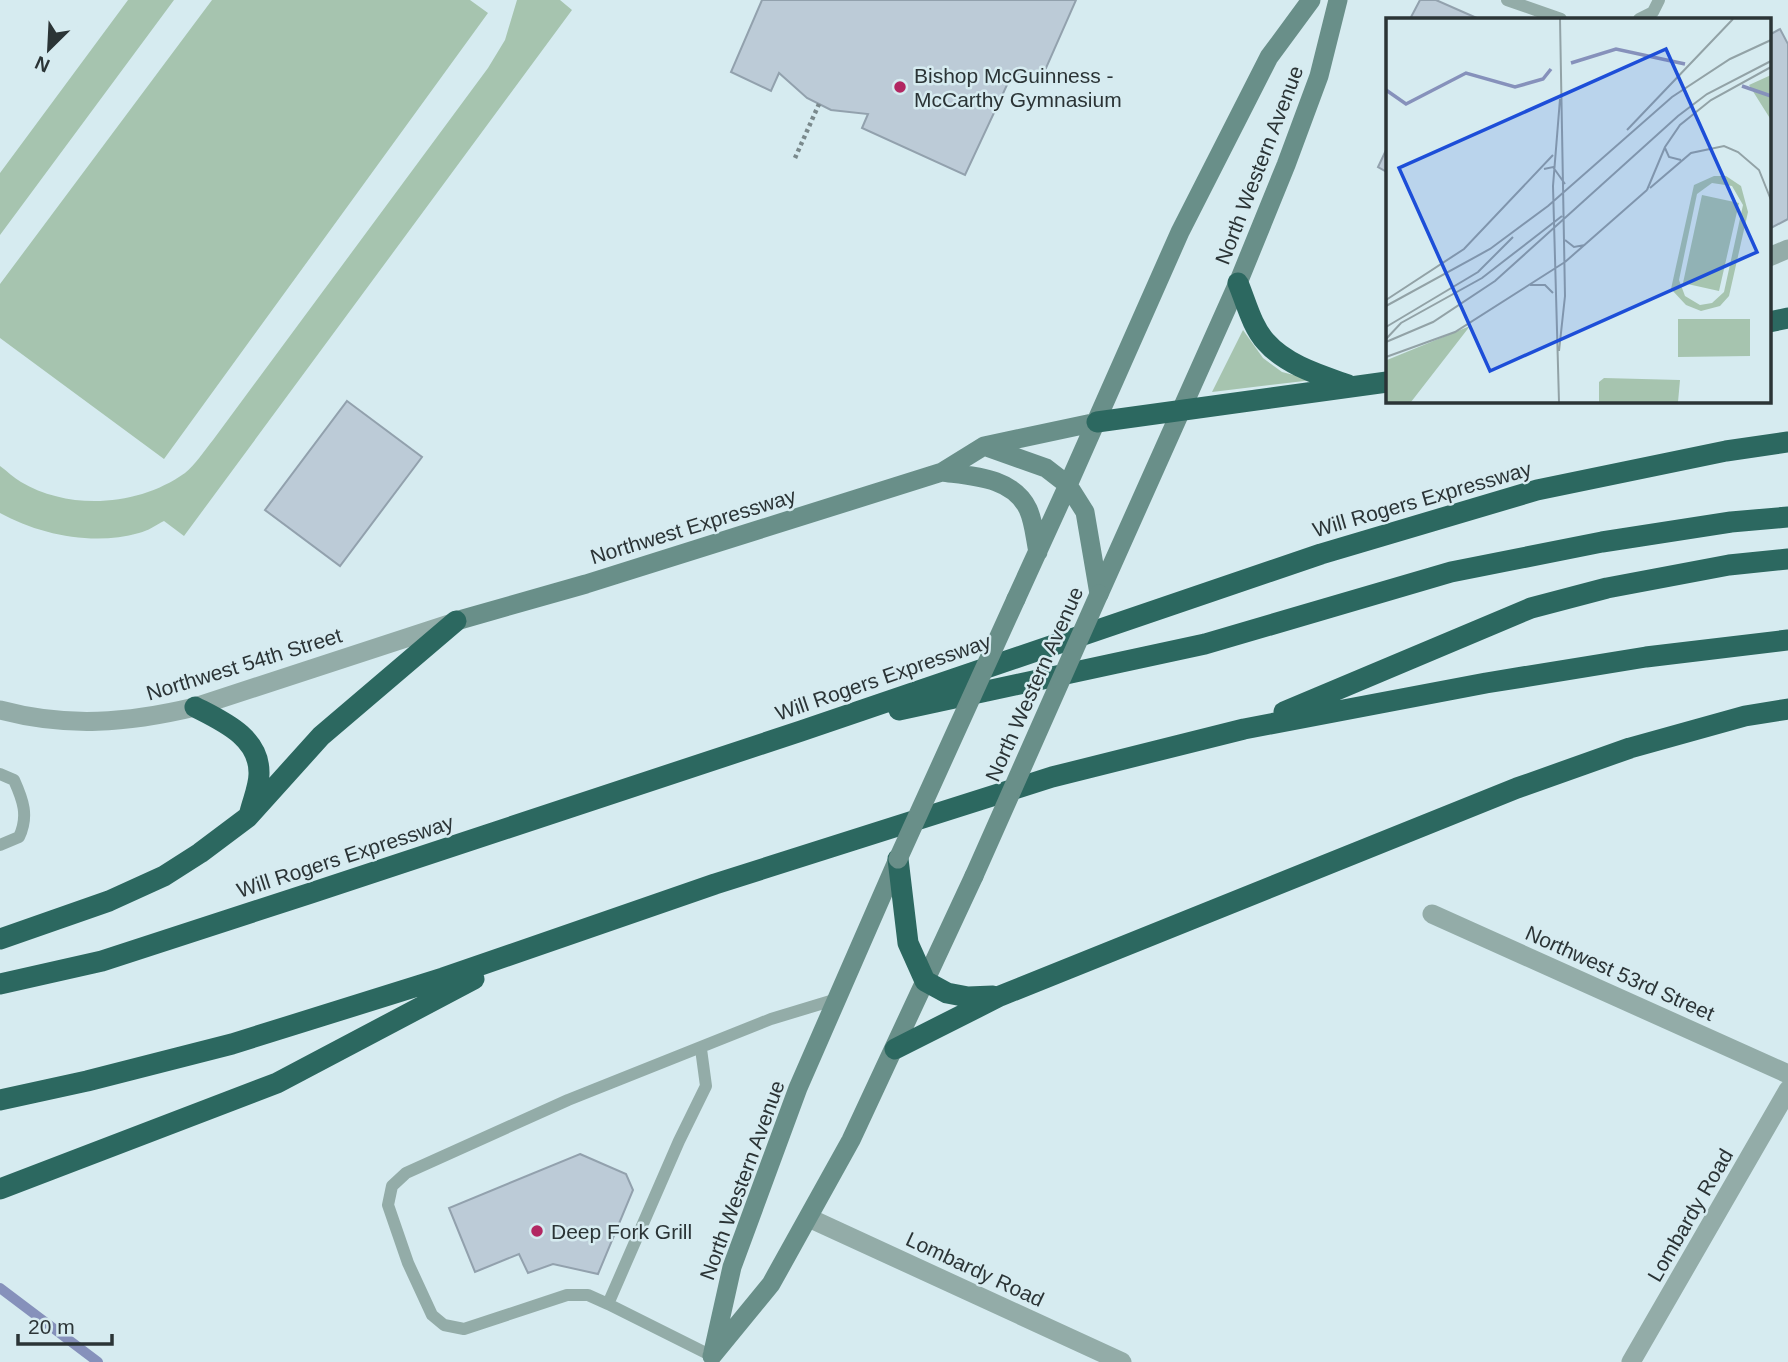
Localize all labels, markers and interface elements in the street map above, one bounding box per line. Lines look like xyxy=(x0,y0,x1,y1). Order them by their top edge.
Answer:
north arrow xyxy=(14,14,84,84)
inset map xyxy=(1386,18,1770,402)
text: N xyxy=(32,52,53,76)
street label: North Western Avenue xyxy=(1211,63,1307,267)
place label: Bishop McGuinness - McCarthy Gymnasium xyxy=(914,64,1122,111)
marker: Bishop McGuinness - McCarthy Gymnasium xyxy=(892,79,908,95)
street label: Will Rogers Expressway xyxy=(1310,457,1534,541)
street label: Northwest Expressway xyxy=(588,484,799,568)
street label: North Western Avenue xyxy=(981,583,1087,785)
street label: Northwest 54th Street xyxy=(144,623,345,705)
street label: Will Rogers Expressway xyxy=(772,629,994,725)
street label: Will Rogers Expressway xyxy=(234,810,457,902)
street label: Northwest 53rd Street xyxy=(1522,921,1718,1025)
street label: North Western Avenue xyxy=(695,1077,789,1283)
street label: Lombardy Road xyxy=(1643,1145,1737,1285)
place label: Deep Fork Grill xyxy=(551,1220,692,1243)
marker: Deep Fork Grill xyxy=(529,1223,545,1239)
street label: Lombardy Road xyxy=(902,1227,1048,1311)
scale bar xyxy=(18,1302,112,1346)
text: 20 m xyxy=(28,1315,75,1338)

